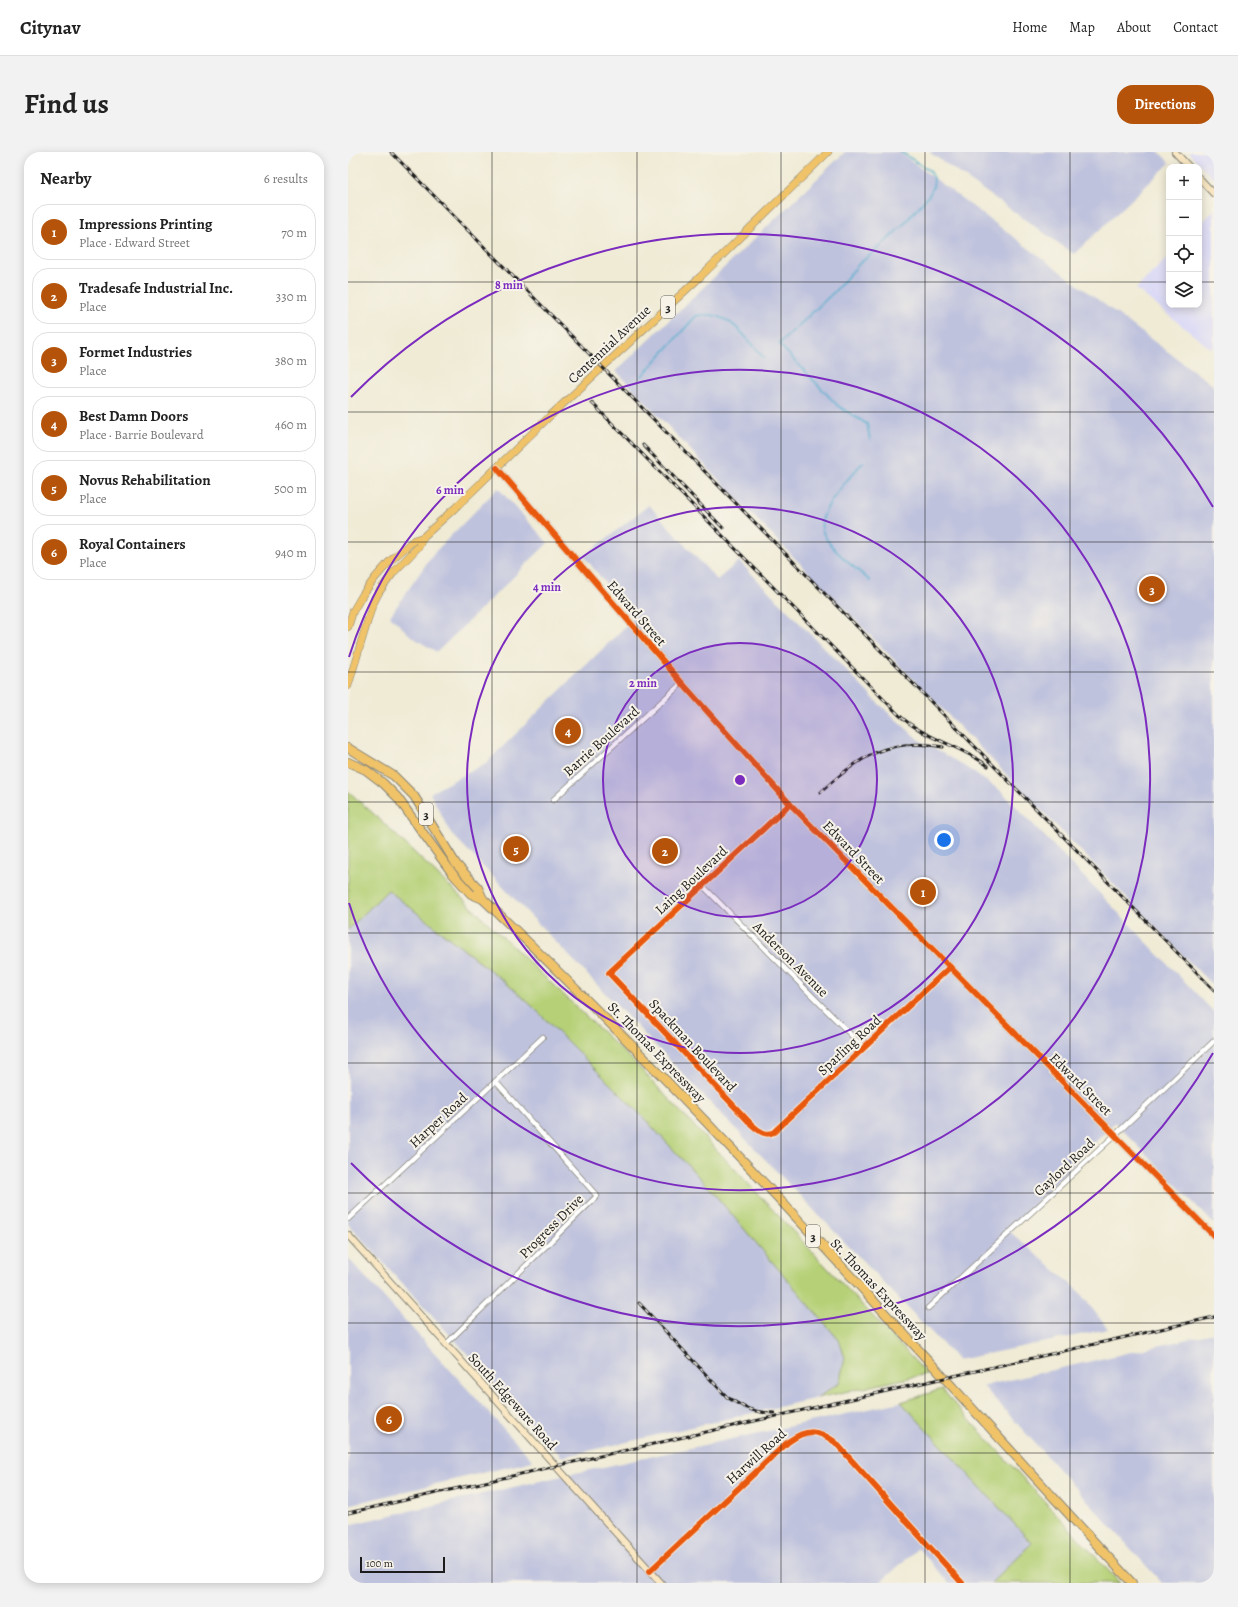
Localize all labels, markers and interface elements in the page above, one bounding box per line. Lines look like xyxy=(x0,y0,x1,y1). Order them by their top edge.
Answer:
text: Citynav xyxy=(20,15,81,41)
text: Home xyxy=(1012,18,1047,37)
text: Map xyxy=(1069,18,1095,37)
text: About xyxy=(1117,18,1151,37)
text: Contact xyxy=(1173,18,1218,37)
text: Find us xyxy=(24,85,109,123)
button: Directions xyxy=(1117,85,1214,124)
map controls xyxy=(1166,164,1202,308)
button: + xyxy=(1166,164,1202,200)
text: Nearby xyxy=(40,167,91,190)
text: 6 results xyxy=(264,170,308,187)
button: − xyxy=(1166,200,1202,236)
text: Impressions Printing xyxy=(79,214,213,234)
text: 1 xyxy=(52,224,56,241)
text: 70 m xyxy=(281,224,307,241)
text: Place · Edward Street xyxy=(79,234,190,251)
button: locate xyxy=(1166,236,1202,272)
button: layers xyxy=(1166,272,1202,308)
text: 8 min xyxy=(495,277,523,293)
text: Tradesafe Industrial Inc. xyxy=(79,278,233,298)
text: 2 xyxy=(51,288,57,305)
text: 330 m xyxy=(276,288,307,305)
road number: 3 xyxy=(661,296,675,318)
text: Place xyxy=(79,298,107,315)
street label: Centennial Avenue xyxy=(564,301,655,388)
text: Formet Industries xyxy=(79,342,192,362)
text: 3 xyxy=(51,352,57,369)
text: 380 m xyxy=(275,352,307,369)
text: Place xyxy=(79,362,107,379)
text: Best Damn Doors xyxy=(79,406,188,426)
text: 4 xyxy=(51,416,57,433)
text: 460 m xyxy=(275,416,307,433)
text: Place · Barrie Boulevard xyxy=(79,426,204,443)
text: Novus Rehabilitation xyxy=(79,470,211,490)
text: 5 xyxy=(51,480,57,497)
text: 500 m xyxy=(274,480,307,497)
text: 6 min xyxy=(436,482,464,498)
text: Place xyxy=(79,490,107,507)
text: Royal Containers xyxy=(79,534,186,554)
text: 6 xyxy=(51,544,57,561)
text: 940 m xyxy=(275,544,307,561)
text: Place xyxy=(79,554,107,571)
pin: 3 xyxy=(1139,574,1165,604)
street label: Edward Street xyxy=(603,576,671,651)
text: 4 min xyxy=(533,579,561,595)
text: 2 min xyxy=(629,675,657,691)
street label: Barrie Boulevard xyxy=(559,702,644,781)
pin: 4 xyxy=(555,716,581,746)
centre of rings xyxy=(733,773,747,787)
road number: 3 xyxy=(419,803,433,825)
street label: Edward Street xyxy=(818,816,889,889)
your location xyxy=(934,830,954,850)
pin: 5 xyxy=(503,834,529,864)
pin: 2 xyxy=(652,836,678,866)
street label: Laing Boulevard xyxy=(651,841,732,919)
pin: 1 xyxy=(910,877,936,907)
street label: Anderson Avenue xyxy=(748,917,833,1001)
street label: Spackman Boulevard xyxy=(645,995,741,1096)
street label: St. Thomas Expressway xyxy=(603,998,710,1107)
street label: Sparling Road xyxy=(813,1011,886,1080)
street label: Edward Street xyxy=(1045,1049,1116,1120)
street label: Harper Road xyxy=(405,1088,472,1152)
street label: Gaylord Road xyxy=(1030,1134,1099,1200)
street label: Progress Drive xyxy=(515,1190,588,1263)
road number: 3 xyxy=(806,1225,820,1247)
street label: St. Thomas Expressway xyxy=(826,1234,932,1345)
street label: South Edgeware Road xyxy=(464,1349,562,1454)
pin: 6 xyxy=(376,1404,402,1434)
street label: Harwill Road xyxy=(722,1424,791,1489)
scale bar xyxy=(360,1555,445,1574)
text: 100 m xyxy=(366,1556,393,1571)

